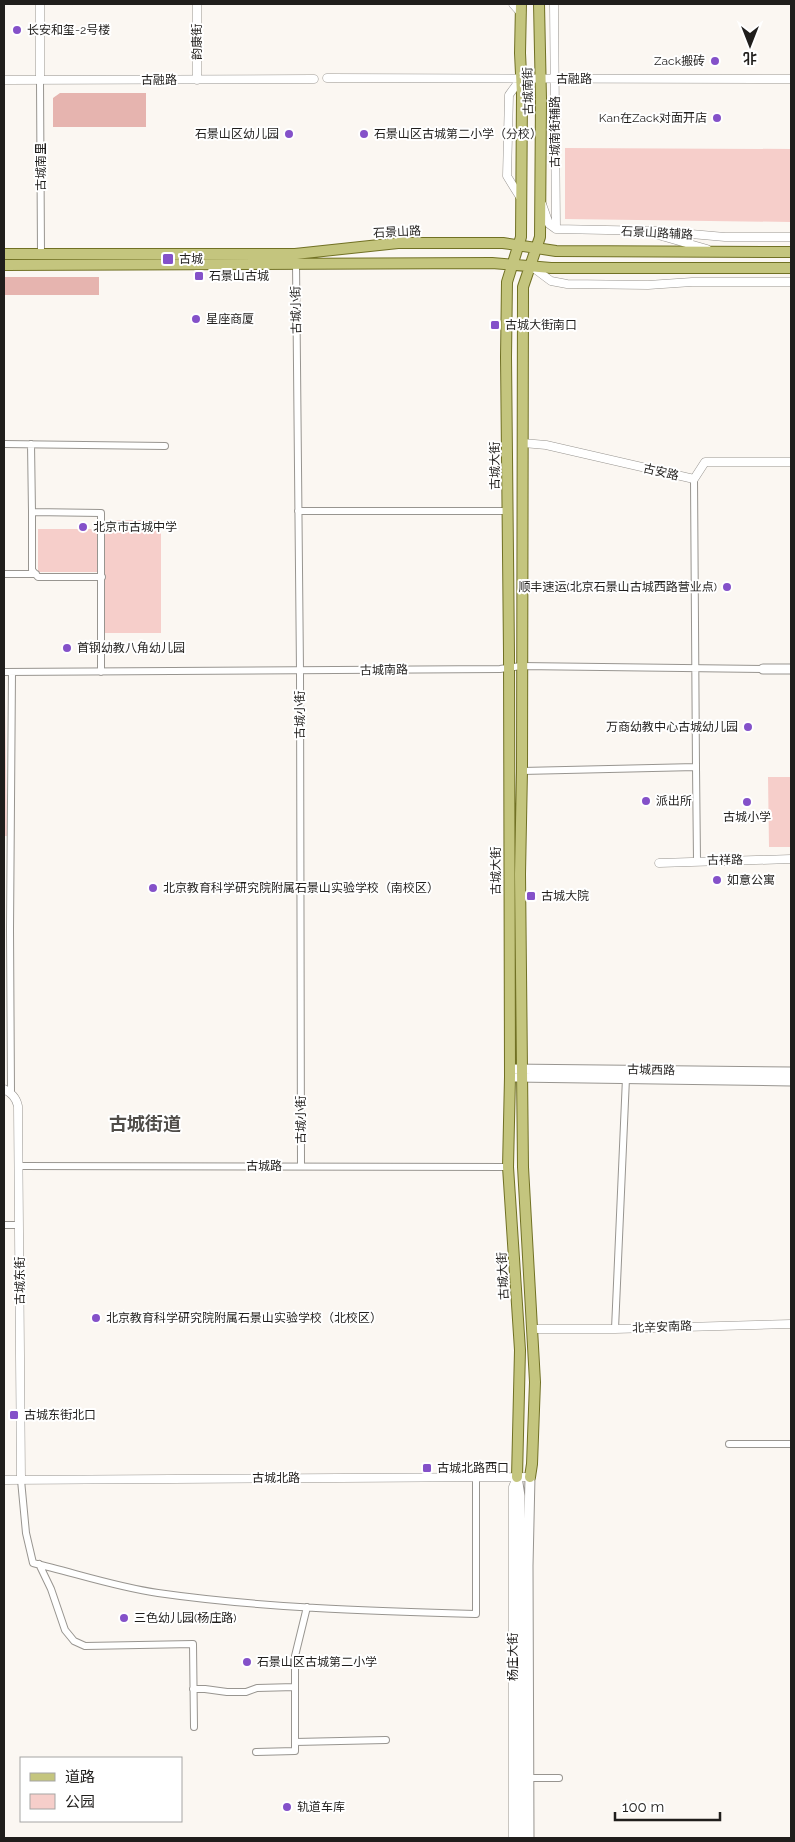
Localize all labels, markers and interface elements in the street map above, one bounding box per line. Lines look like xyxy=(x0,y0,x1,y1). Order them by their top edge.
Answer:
north arrow xyxy=(725,20,775,70)
place label: 长安和玺-2号楼 xyxy=(27,23,110,37)
marker: 长安和玺-2号楼 xyxy=(11,24,23,36)
street label: 韵康街 xyxy=(190,24,204,60)
text: 北 xyxy=(743,50,757,66)
place label: Zack搬砖 xyxy=(654,54,705,68)
marker: Zack搬砖 xyxy=(709,55,721,67)
street label: 古城南街 xyxy=(521,67,535,115)
street label: 古融路 xyxy=(556,72,592,86)
street label: 古融路 xyxy=(141,73,177,87)
street label: 古城南街辅路 xyxy=(548,96,562,168)
place label: Kan在Zack对面开店 xyxy=(599,111,707,125)
marker: Kan在Zack对面开店 xyxy=(711,112,723,124)
place label: 石景山区幼儿园 xyxy=(195,127,279,141)
place label: 石景山区古城第二小学（分校） xyxy=(374,127,542,141)
marker: 石景山区幼儿园 xyxy=(283,128,295,140)
marker: 石景山区古城第二小学（分校） xyxy=(358,128,370,140)
street label: 古城南里 xyxy=(34,143,48,191)
street label: 石景山路 xyxy=(373,224,421,240)
street label: 石景山路辅路 xyxy=(621,224,693,242)
marker: 古城 xyxy=(161,252,175,266)
place label: 古城 xyxy=(179,252,203,266)
place label: 石景山古城 xyxy=(209,269,269,283)
marker: 石景山古城 xyxy=(193,270,205,282)
street label: 古城小街 xyxy=(289,286,303,334)
place label: 星座商厦 xyxy=(206,312,254,326)
marker: 星座商厦 xyxy=(190,313,202,325)
place label: 古城大街南口 xyxy=(505,318,577,332)
marker: 古城大街南口 xyxy=(489,319,501,331)
street label: 古城大街 xyxy=(488,442,502,490)
street label: 古安路 xyxy=(642,461,680,483)
place label: 北京市古城中学 xyxy=(93,520,177,534)
marker: 北京市古城中学 xyxy=(77,521,89,533)
place label: 顺丰速运(北京石景山古城西路营业点) xyxy=(519,580,717,594)
marker: 顺丰速运(北京石景山古城西路营业点) xyxy=(721,581,733,593)
place label: 首钢幼教八角幼儿园 xyxy=(77,641,185,655)
marker: 首钢幼教八角幼儿园 xyxy=(61,642,73,654)
street label: 古城南路 xyxy=(360,663,408,677)
street label: 古城小街 xyxy=(293,691,307,739)
place label: 万商幼教中心古城幼儿园 xyxy=(606,720,738,734)
marker: 万商幼教中心古城幼儿园 xyxy=(742,721,754,733)
place label: 派出所 xyxy=(656,794,692,808)
marker: 派出所 xyxy=(640,795,652,807)
marker: 古城小学 xyxy=(741,796,753,808)
place label: 古城小学 xyxy=(723,810,771,824)
street label: 古城大街 xyxy=(489,847,503,895)
street label: 古祥路 xyxy=(707,853,743,867)
place label: 如意公寓 xyxy=(727,873,775,887)
marker: 如意公寓 xyxy=(711,874,723,886)
place label: 北京教育科学研究院附属石景山实验学校（南校区） xyxy=(163,881,439,895)
marker: 北京教育科学研究院附属石景山实验学校（南校区） xyxy=(147,882,159,894)
place label: 古城大院 xyxy=(541,889,589,903)
marker: 古城大院 xyxy=(525,890,537,902)
street label: 古城西路 xyxy=(627,1063,675,1077)
street label: 古城小街 xyxy=(294,1096,308,1144)
district label: 古城街道 xyxy=(109,1113,181,1134)
street label: 古城路 xyxy=(246,1159,282,1173)
street label: 古城大街 xyxy=(495,1252,511,1300)
street label: 古城东街 xyxy=(13,1257,27,1305)
place label: 北京教育科学研究院附属石景山实验学校（北校区） xyxy=(106,1311,382,1325)
marker: 北京教育科学研究院附属石景山实验学校（北校区） xyxy=(90,1312,102,1324)
street label: 北辛安南路 xyxy=(632,1319,692,1335)
place label: 古城东街北口 xyxy=(24,1408,96,1422)
marker: 古城东街北口 xyxy=(8,1409,20,1421)
place label: 古城北路西口 xyxy=(437,1461,509,1475)
marker: 古城北路西口 xyxy=(421,1462,433,1474)
street label: 古城北路 xyxy=(252,1471,300,1485)
place label: 三色幼儿园(杨庄路) xyxy=(134,1611,236,1625)
marker: 三色幼儿园(杨庄路) xyxy=(118,1612,130,1624)
street label: 杨庄大街 xyxy=(506,1633,520,1681)
place label: 石景山区古城第二小学 xyxy=(257,1655,377,1669)
marker: 石景山区古城第二小学 xyxy=(241,1656,253,1668)
legend xyxy=(20,1757,182,1822)
text: 道路 xyxy=(65,1768,95,1786)
scale bar xyxy=(615,1790,720,1822)
text: 公园 xyxy=(65,1793,95,1811)
text: 100 m xyxy=(622,1798,664,1816)
place label: 轨道车库 xyxy=(297,1800,345,1814)
marker: 轨道车库 xyxy=(281,1801,293,1813)

